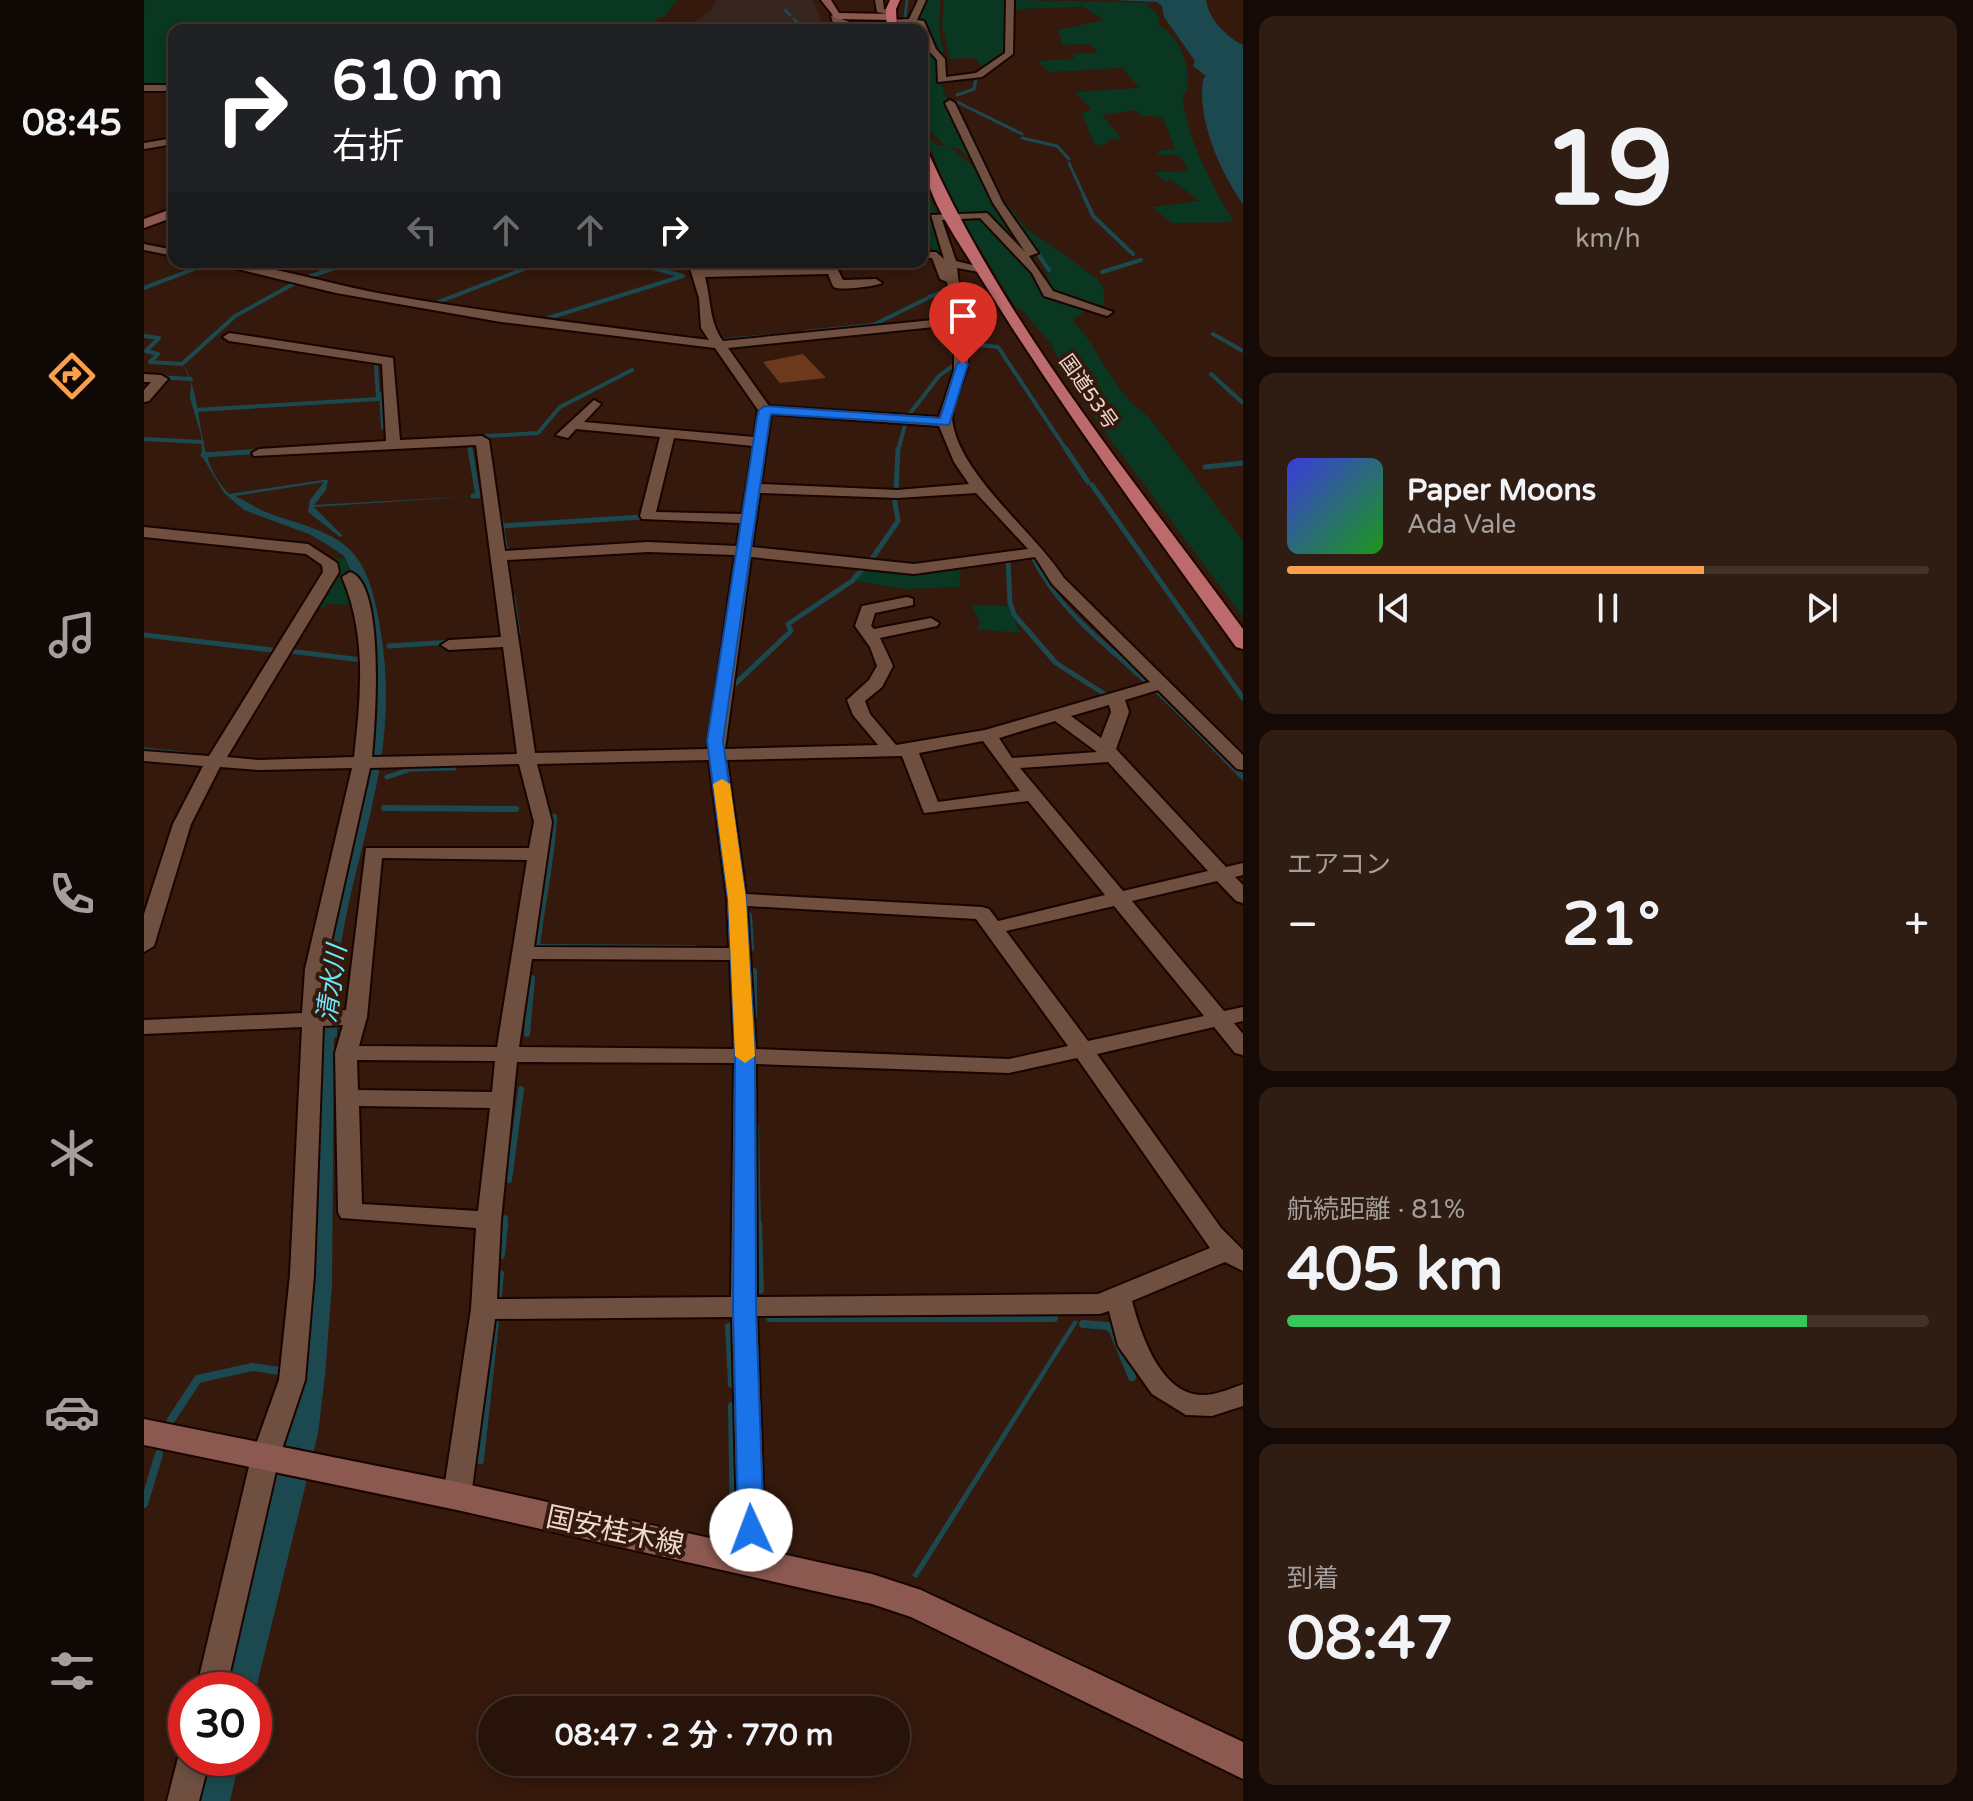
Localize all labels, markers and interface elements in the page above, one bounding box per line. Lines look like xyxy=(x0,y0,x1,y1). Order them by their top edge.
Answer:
text: 610 m xyxy=(332,48,503,115)
icon: right xyxy=(200,56,304,160)
text: 08:45 xyxy=(22,102,122,145)
text: 19 xyxy=(1543,108,1673,233)
text: 右折 xyxy=(332,125,404,168)
icon: left xyxy=(400,208,444,252)
icon: ahead xyxy=(484,208,528,252)
icon: ahead xyxy=(568,208,612,252)
icon: right xyxy=(652,208,696,252)
text: km/h xyxy=(1575,223,1641,254)
pin xyxy=(929,282,997,364)
icon: arrive xyxy=(941,294,985,338)
icon: directions xyxy=(44,348,100,404)
street label: 国道53号 xyxy=(1054,350,1122,434)
text: Paper Moons xyxy=(1407,472,1596,509)
text: Ada Vale xyxy=(1407,509,1516,540)
icon: previous xyxy=(1372,586,1416,630)
icon: pause xyxy=(1586,586,1630,630)
icon: next xyxy=(1800,586,1844,630)
icon: music xyxy=(44,607,100,663)
text: エアコン xyxy=(1287,849,1391,880)
icon: phone xyxy=(44,866,100,922)
text: 21° xyxy=(1562,889,1660,961)
text: − xyxy=(1287,899,1318,952)
text: + xyxy=(1904,899,1929,952)
water label: 清水川 xyxy=(311,940,353,1025)
icon: climate xyxy=(44,1125,100,1181)
text: 航続距離 · 81% xyxy=(1287,1194,1465,1225)
text: 405 km xyxy=(1287,1234,1503,1306)
icon: car xyxy=(44,1384,100,1440)
position arrow xyxy=(709,1488,793,1572)
street label: 国安桂木線 xyxy=(543,1500,687,1562)
text: 到着 xyxy=(1287,1563,1339,1594)
text: 08:47 xyxy=(1287,1603,1453,1675)
icon: filters xyxy=(44,1643,100,1699)
speed limit sign: 30 xyxy=(168,1672,272,1776)
text: 08:47 · 2 分 · 770 m xyxy=(555,1717,833,1754)

